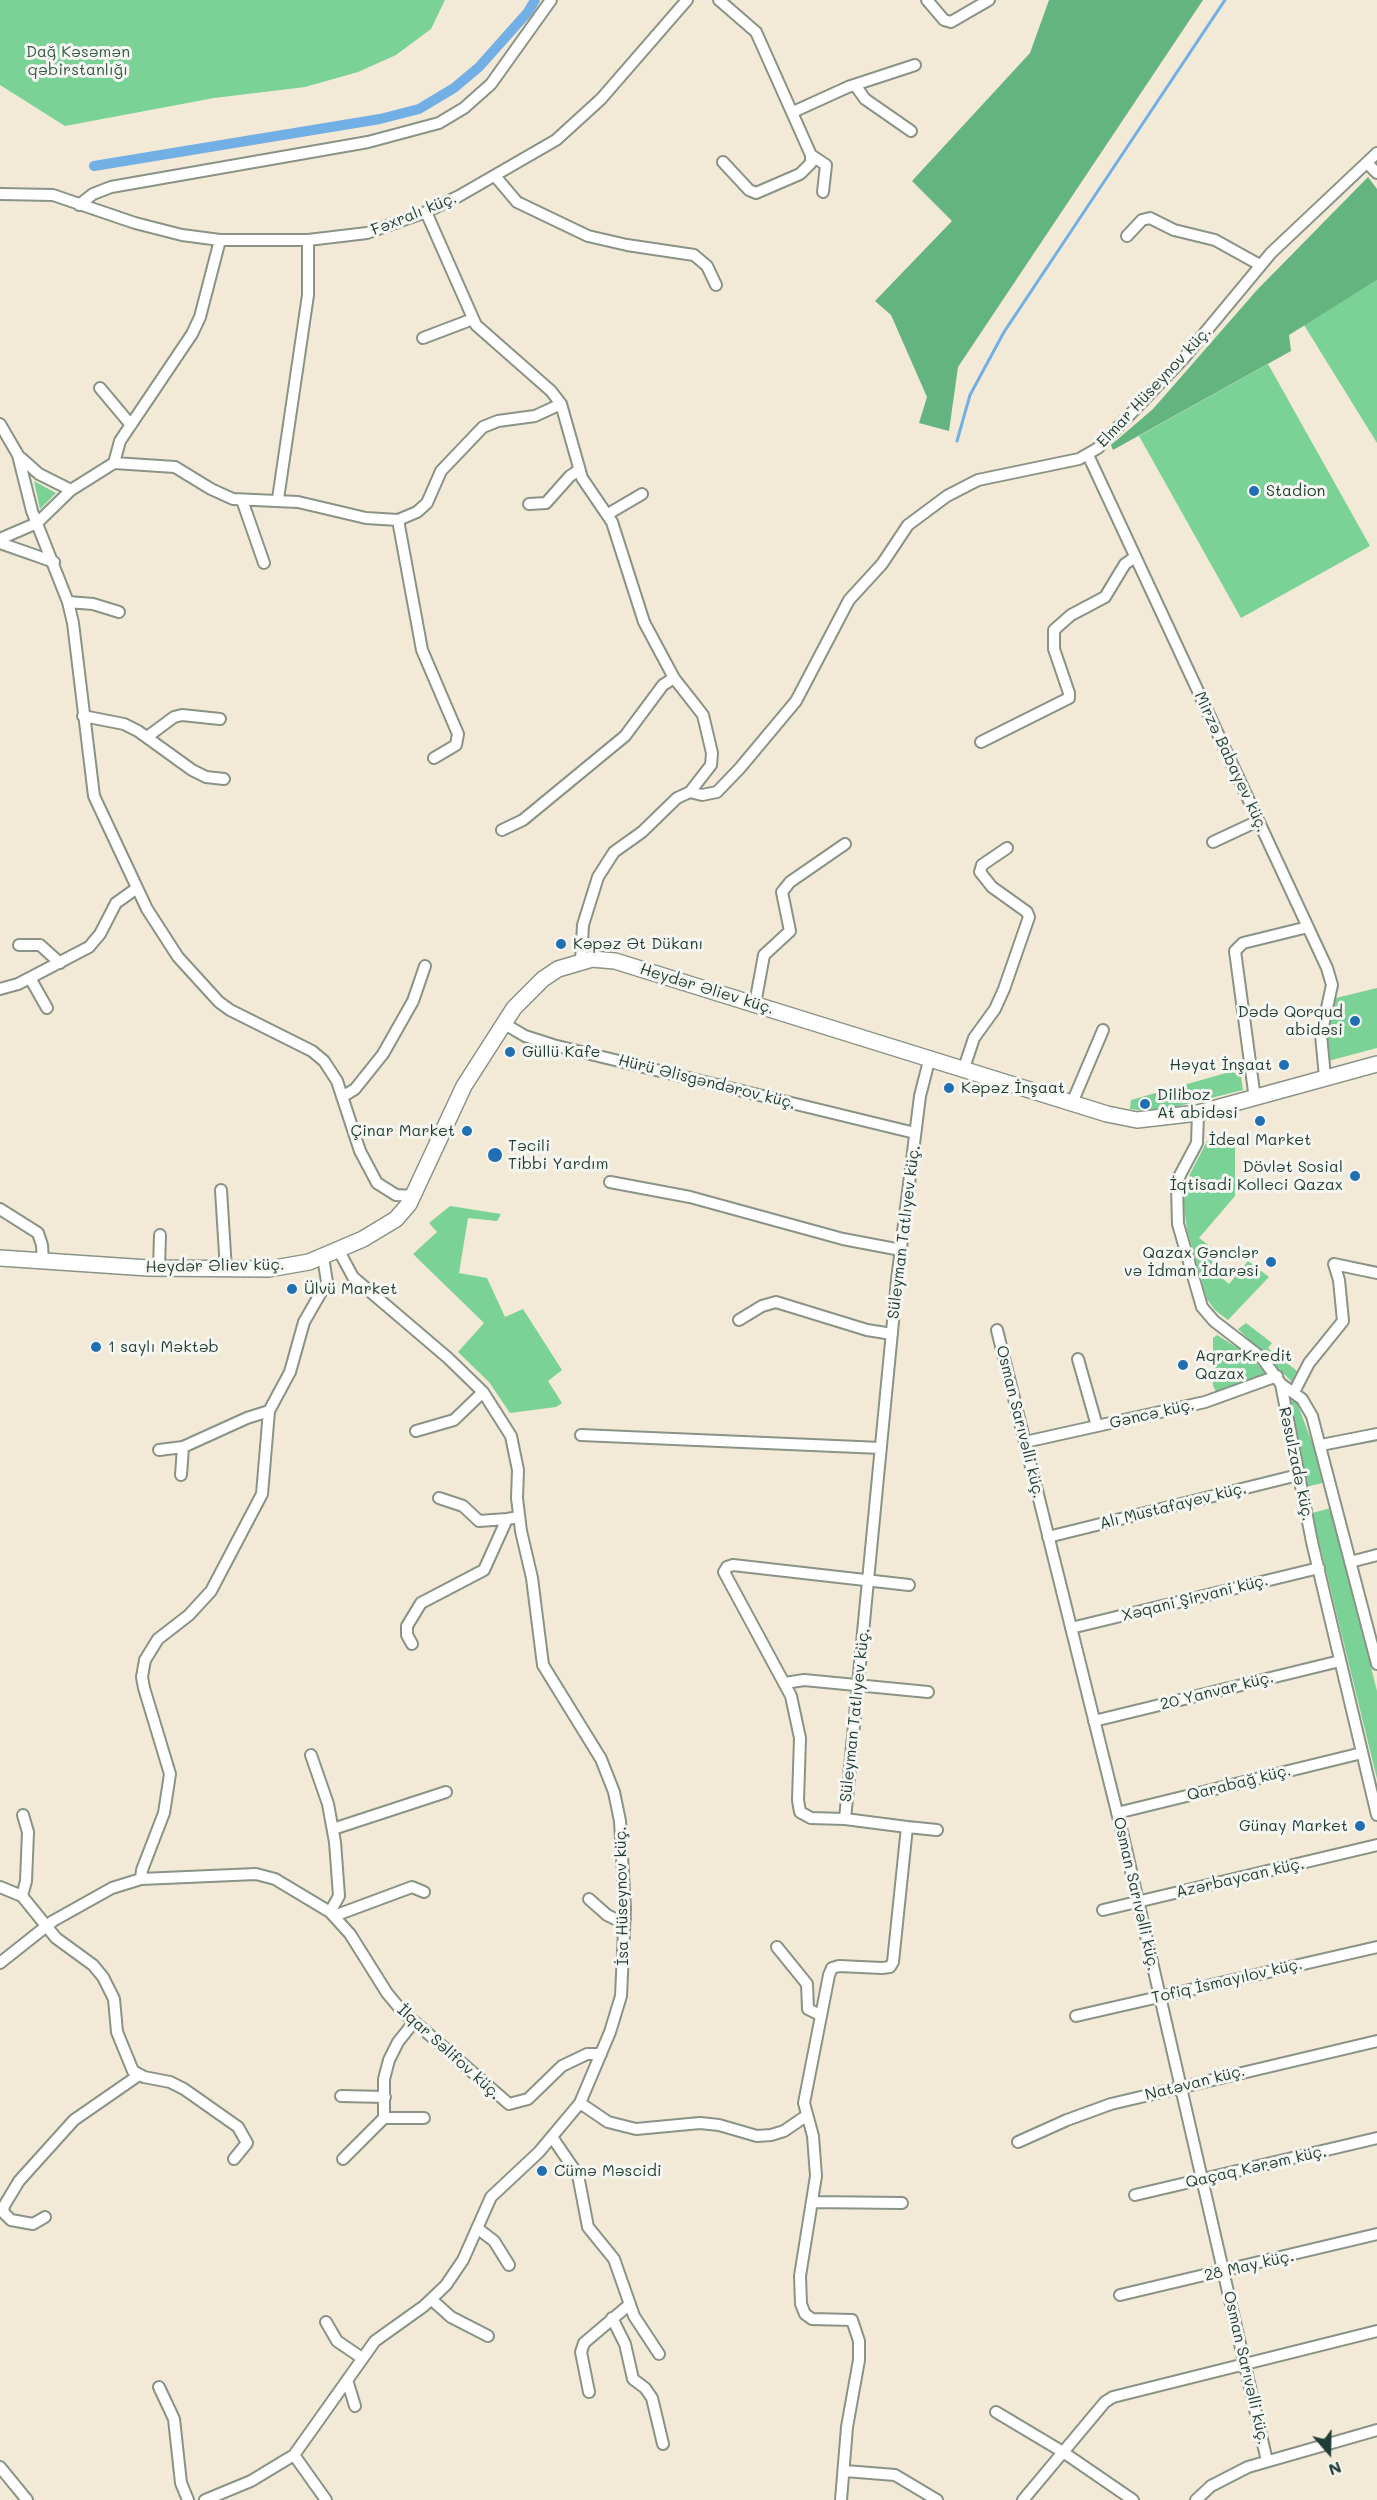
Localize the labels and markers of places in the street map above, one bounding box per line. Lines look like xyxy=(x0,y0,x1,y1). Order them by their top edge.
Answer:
place label: Stadion xyxy=(1266,481,1325,501)
marker: Stadion xyxy=(1247,484,1261,498)
place label: Kəpəz Ət Dükanı xyxy=(573,934,703,954)
marker: Kəpəz Ət Dükanı xyxy=(554,937,568,951)
place label: Dədə Qorqud abidəsi xyxy=(1238,1002,1343,1040)
marker: Dədə Qorqud abidəsi xyxy=(1348,1014,1362,1028)
place label: Güllü Kafe xyxy=(522,1042,600,1062)
marker: Güllü Kafe xyxy=(503,1045,517,1059)
place label: Həyat İnşaat xyxy=(1170,1055,1272,1075)
marker: Həyat İnşaat xyxy=(1277,1058,1291,1072)
place label: Kəpəz İnşaat xyxy=(961,1078,1065,1098)
marker: Kəpəz İnşaat xyxy=(942,1081,956,1095)
place label: Diliboz At abidəsi xyxy=(1157,1085,1238,1123)
marker: Diliboz At abidəsi xyxy=(1138,1097,1152,1111)
marker: İdeal Market xyxy=(1253,1114,1267,1128)
place label: Çinar Market xyxy=(351,1121,455,1141)
marker: Çinar Market xyxy=(460,1124,474,1138)
place label: İdeal Market xyxy=(1209,1130,1311,1150)
place label: Təcili Tibbi Yardım xyxy=(508,1136,609,1174)
marker: Təcili Tibbi Yardım xyxy=(486,1146,504,1164)
place label: Dövlət Sosial İqtisadi Kolleci Qazax xyxy=(1170,1157,1343,1195)
marker: Dövlət Sosial İqtisadi Kolleci Qazax xyxy=(1348,1169,1362,1183)
place label: Qazax Gənclər və İdman İdarəsi xyxy=(1124,1243,1259,1281)
marker: Qazax Gənclər və İdman İdarəsi xyxy=(1264,1255,1278,1269)
place label: Ülvü Market xyxy=(304,1279,397,1299)
marker: Ülvü Market xyxy=(285,1282,299,1296)
place label: 1 saylı Məktəb xyxy=(108,1337,219,1357)
marker: 1 saylı Məktəb xyxy=(89,1340,103,1354)
place label: AqrarKredit Qazax xyxy=(1195,1346,1292,1384)
marker: AqrarKredit Qazax xyxy=(1176,1358,1190,1372)
place label: Günay Market xyxy=(1239,1816,1348,1836)
marker: Günay Market xyxy=(1353,1819,1367,1833)
place label: Cümə Məscidi xyxy=(554,2161,662,2181)
marker: Cümə Məscidi xyxy=(535,2164,549,2178)

